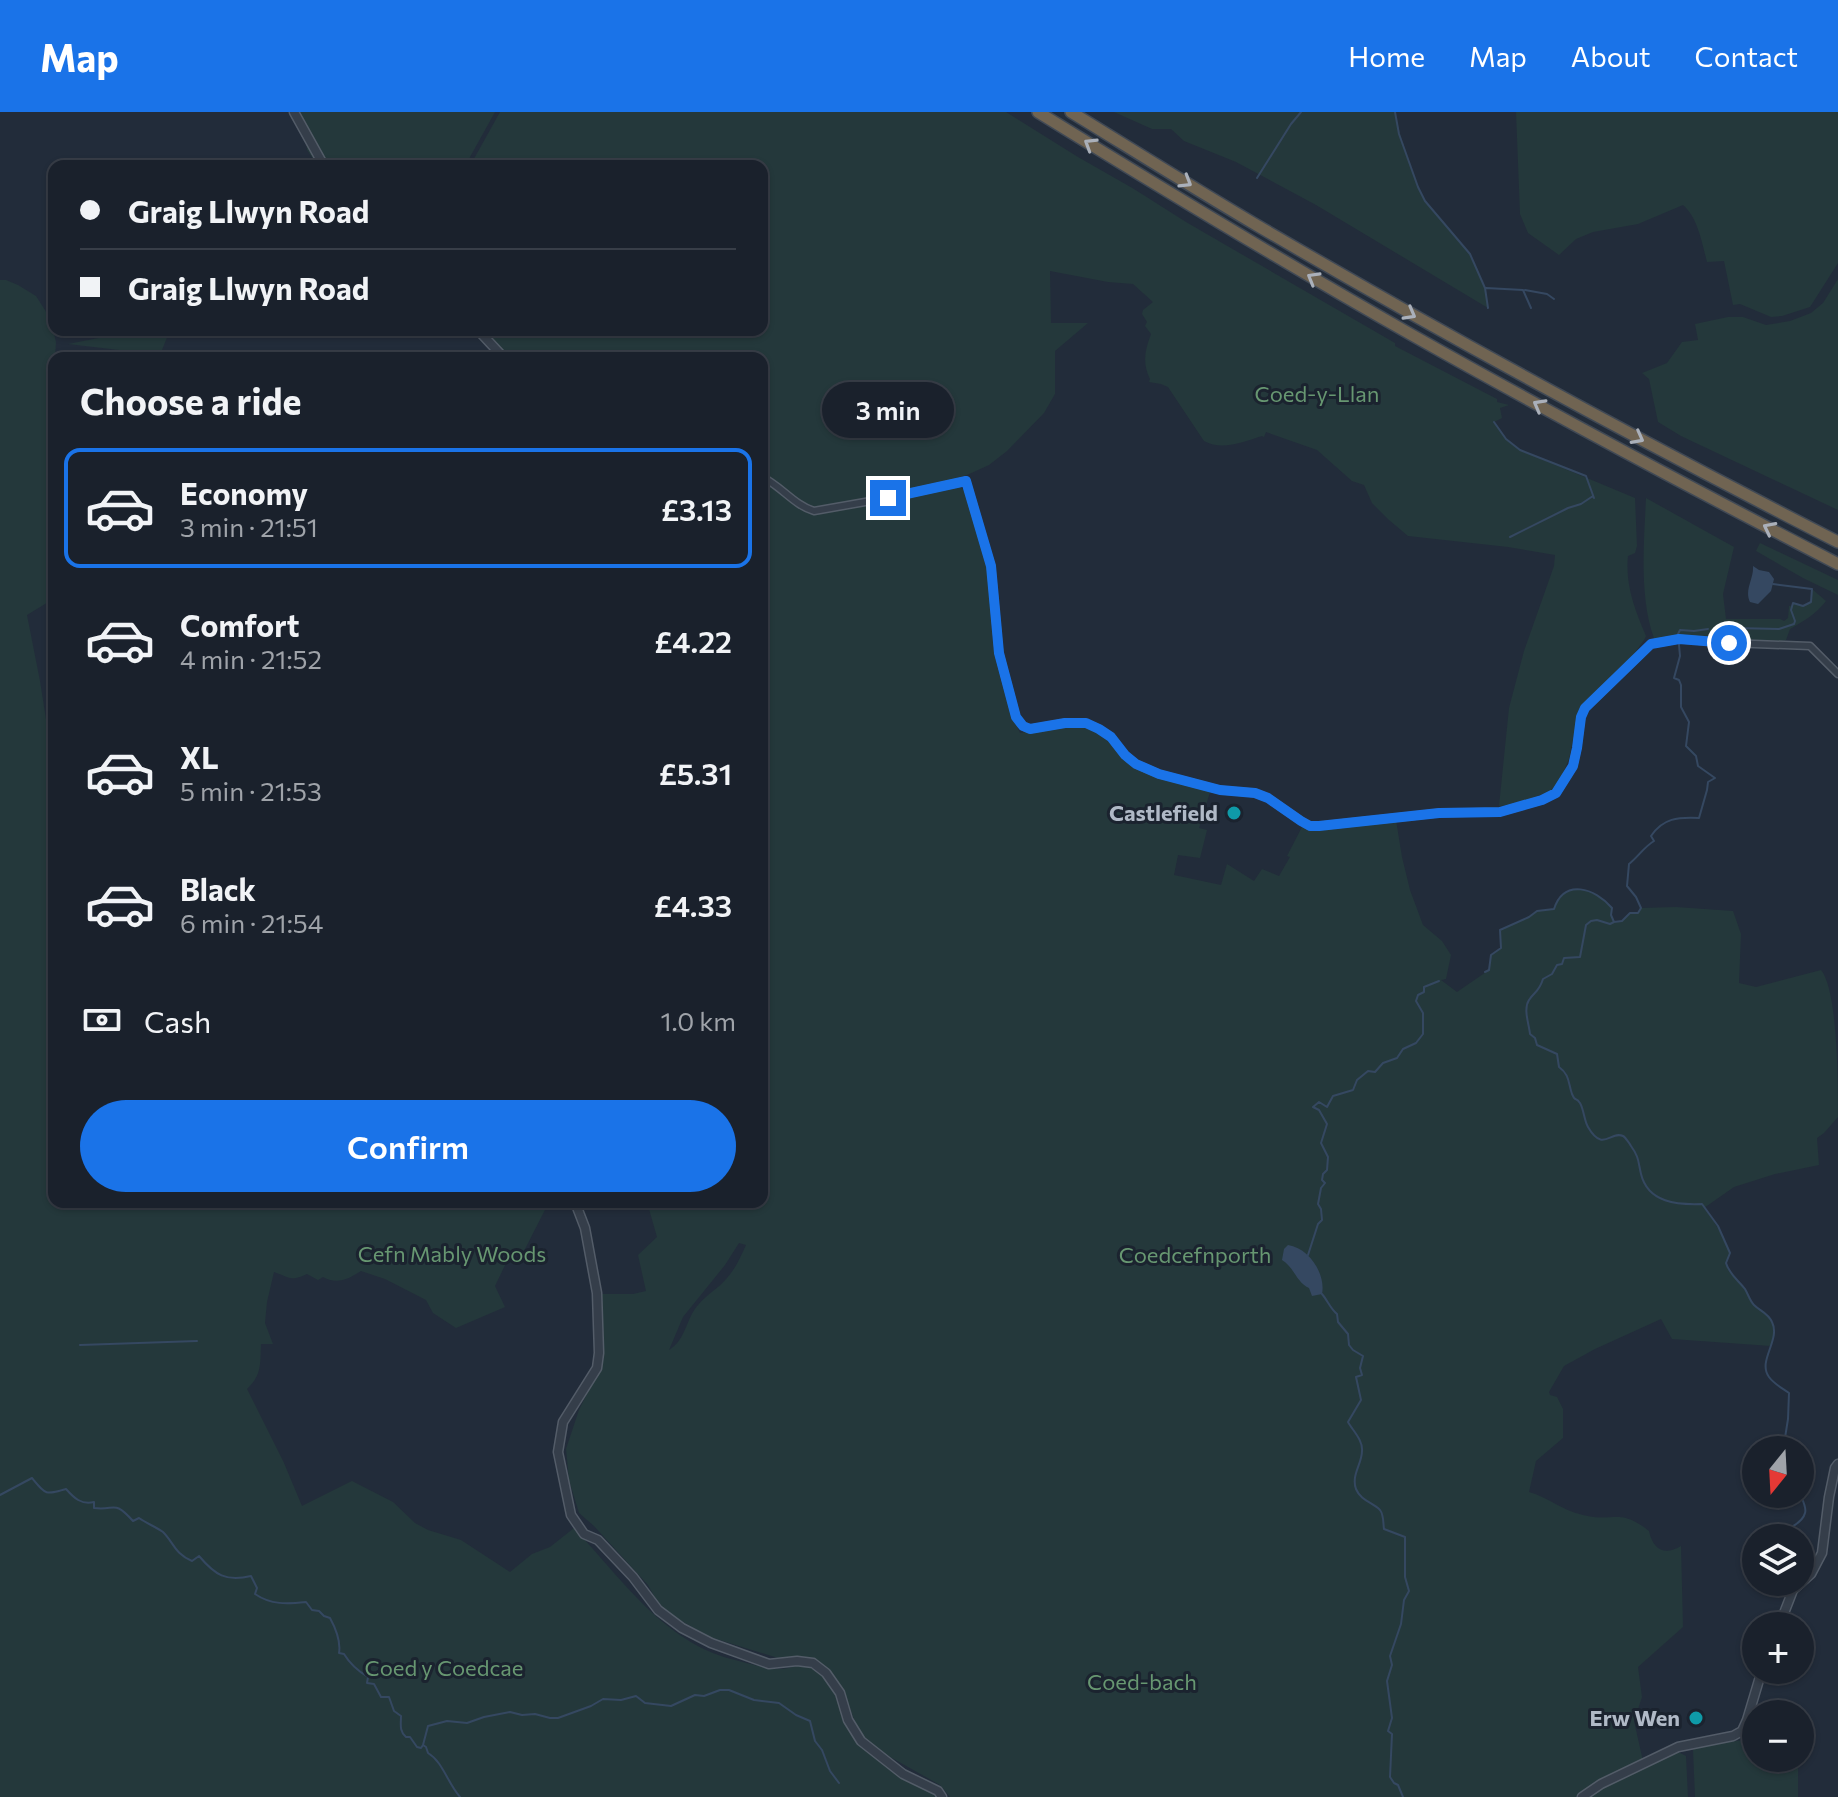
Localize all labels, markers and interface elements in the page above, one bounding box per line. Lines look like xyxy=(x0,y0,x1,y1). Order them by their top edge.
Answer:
text: Map xyxy=(40,33,119,80)
text: Home xyxy=(1348,39,1425,73)
text: Map xyxy=(1469,39,1527,73)
text: About xyxy=(1571,39,1651,73)
text: Contact xyxy=(1695,39,1798,73)
one-way arrow xyxy=(1084,138,1099,154)
one-way arrow xyxy=(1177,173,1191,188)
text: Graig Llwyn Road xyxy=(128,192,369,229)
text: Graig Llwyn Road xyxy=(128,269,369,306)
one-way arrow xyxy=(1307,272,1322,288)
one-way arrow xyxy=(1402,304,1416,319)
text: Choose a ride xyxy=(80,378,301,422)
park label: Coed-y-Llan xyxy=(1255,380,1379,407)
callout: 3 min xyxy=(822,382,954,438)
text: 3 min xyxy=(856,394,920,425)
one-way arrow xyxy=(1533,400,1548,415)
one-way arrow xyxy=(1630,428,1644,444)
icon: car xyxy=(84,472,156,544)
text: Economy xyxy=(180,474,308,511)
route end xyxy=(870,480,906,516)
text: £3.13 xyxy=(661,490,732,527)
text: 3 min · 21:51 xyxy=(180,511,318,542)
one-way arrow xyxy=(1762,522,1777,537)
icon: car xyxy=(84,604,156,676)
text: Comfort xyxy=(180,606,299,643)
text: £4.22 xyxy=(654,622,732,659)
route start xyxy=(1711,625,1747,661)
text: 4 min · 21:52 xyxy=(180,643,322,674)
icon: car xyxy=(84,736,156,808)
text: XL xyxy=(180,738,219,775)
text: £5.31 xyxy=(659,754,732,791)
text: 5 min · 21:53 xyxy=(180,775,322,806)
place label: Castlefield xyxy=(1109,799,1218,826)
marker: Castlefield xyxy=(1225,804,1243,822)
icon: car xyxy=(84,868,156,940)
text: Black xyxy=(180,870,256,907)
text: £4.33 xyxy=(654,886,732,923)
text: 6 min · 21:54 xyxy=(180,907,323,938)
icon: cash xyxy=(80,998,124,1042)
text: Cash xyxy=(144,1002,211,1039)
text: 1.0 km xyxy=(660,1005,736,1036)
button: Confirm xyxy=(80,1100,736,1192)
park label: Cefn Mably Woods xyxy=(358,1240,546,1267)
park label: Coedcefnporth xyxy=(1119,1241,1271,1268)
north arrow xyxy=(1742,1436,1814,1508)
map controls xyxy=(1742,1436,1814,1772)
button: layers xyxy=(1742,1524,1814,1596)
button: + xyxy=(1742,1612,1814,1684)
park label: Coed y Coedcae xyxy=(365,1654,523,1681)
park label: Coed-bach xyxy=(1087,1668,1197,1695)
button: − xyxy=(1742,1700,1814,1772)
place label: Erw Wen xyxy=(1590,1704,1680,1731)
marker: Erw Wen xyxy=(1687,1709,1705,1727)

